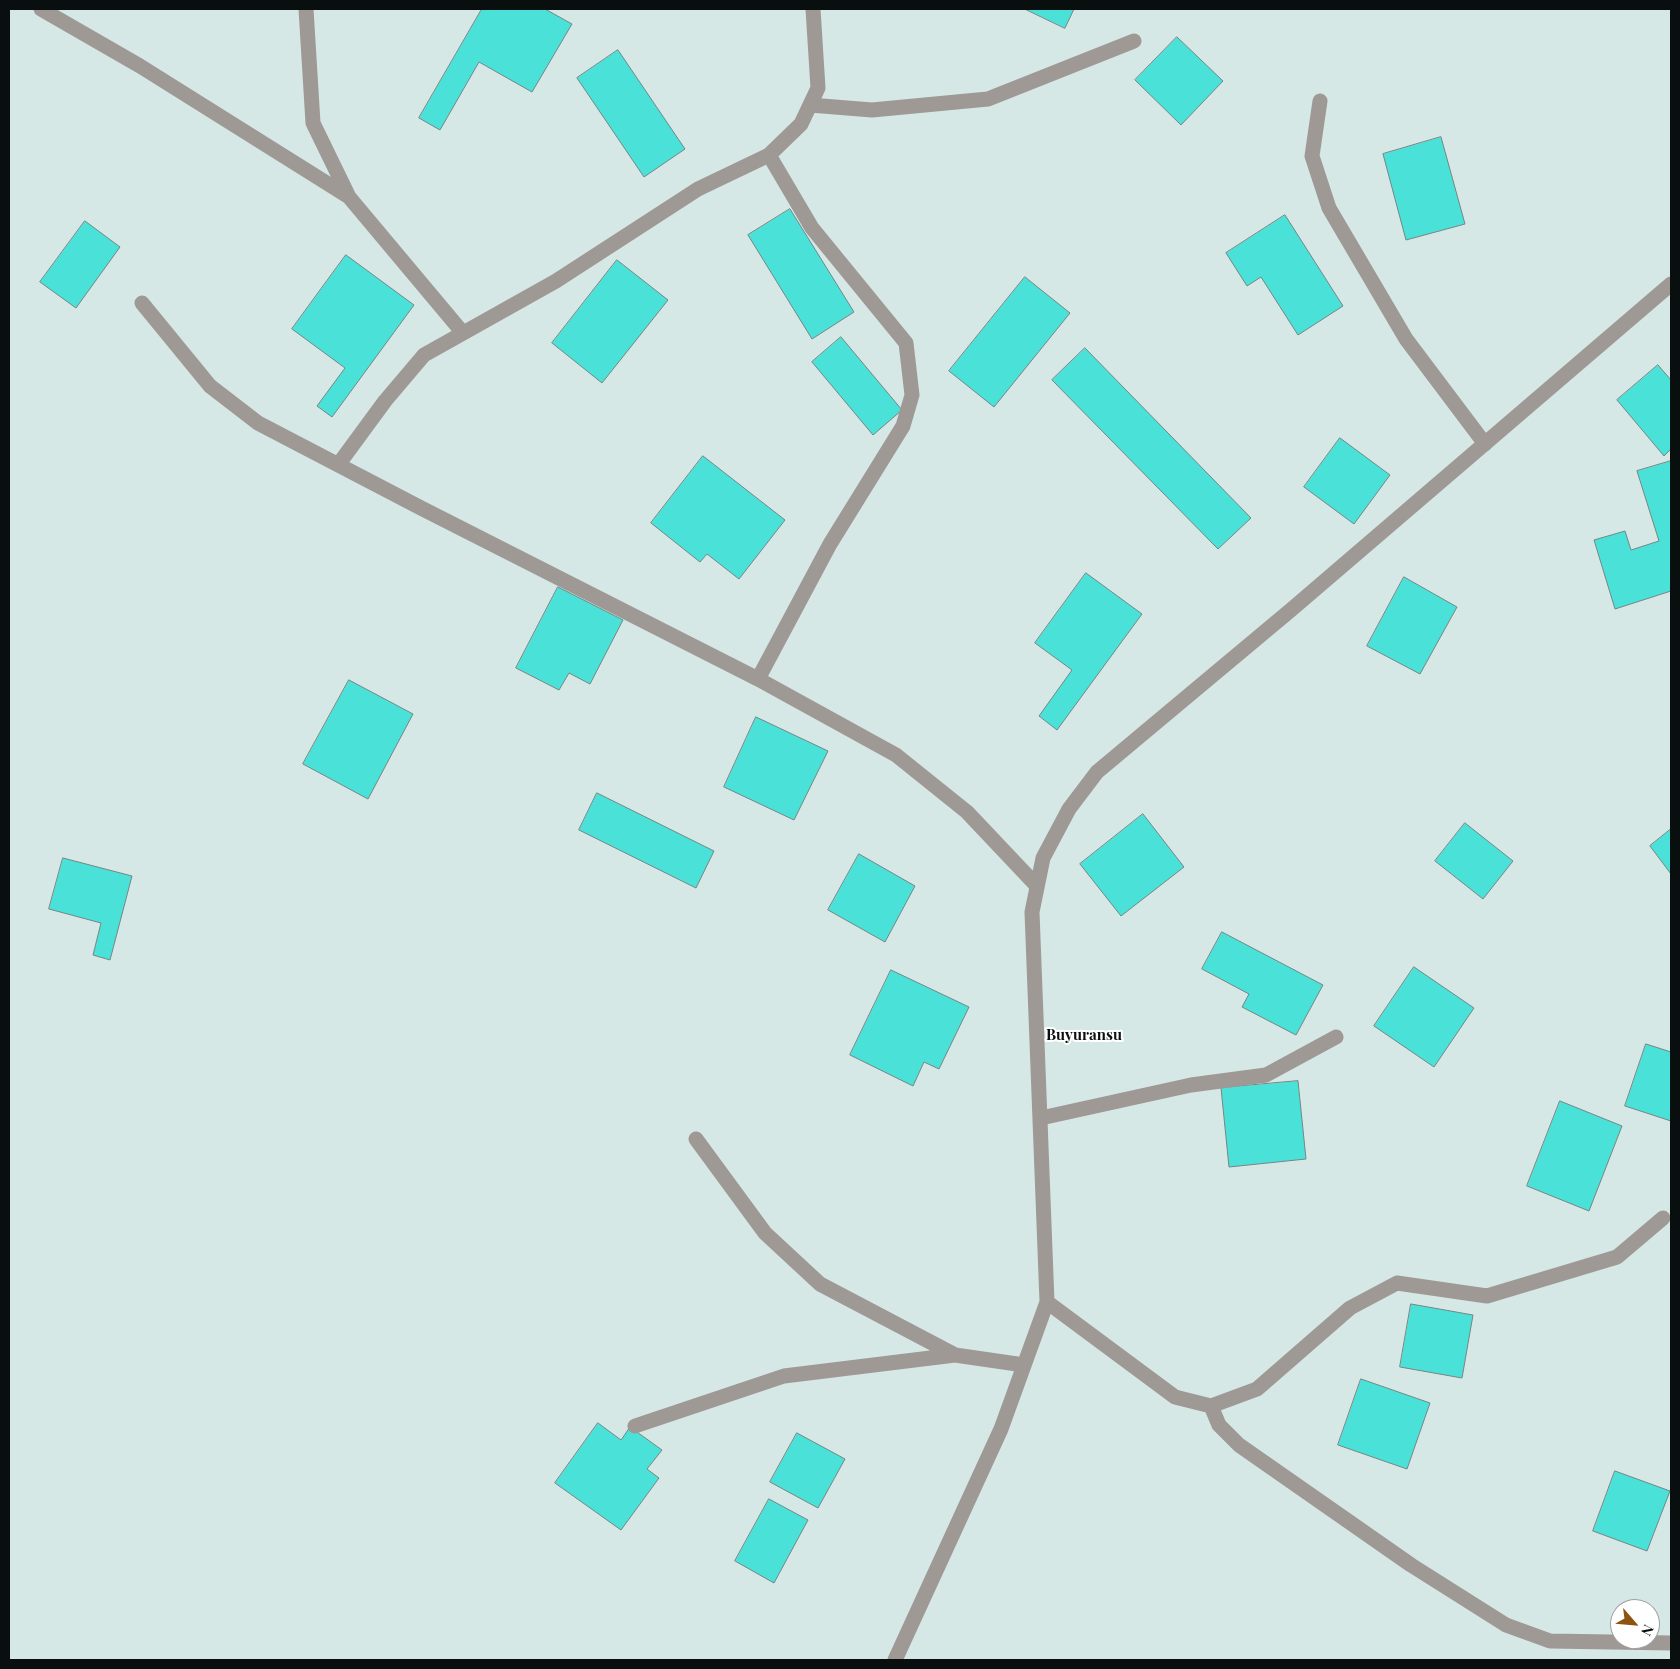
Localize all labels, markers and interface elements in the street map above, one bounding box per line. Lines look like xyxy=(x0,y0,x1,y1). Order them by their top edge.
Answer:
district label: Buyuransu xyxy=(1046,1026,1122,1044)
north arrow xyxy=(1610,1599,1660,1649)
text: N xyxy=(1637,1622,1659,1639)

